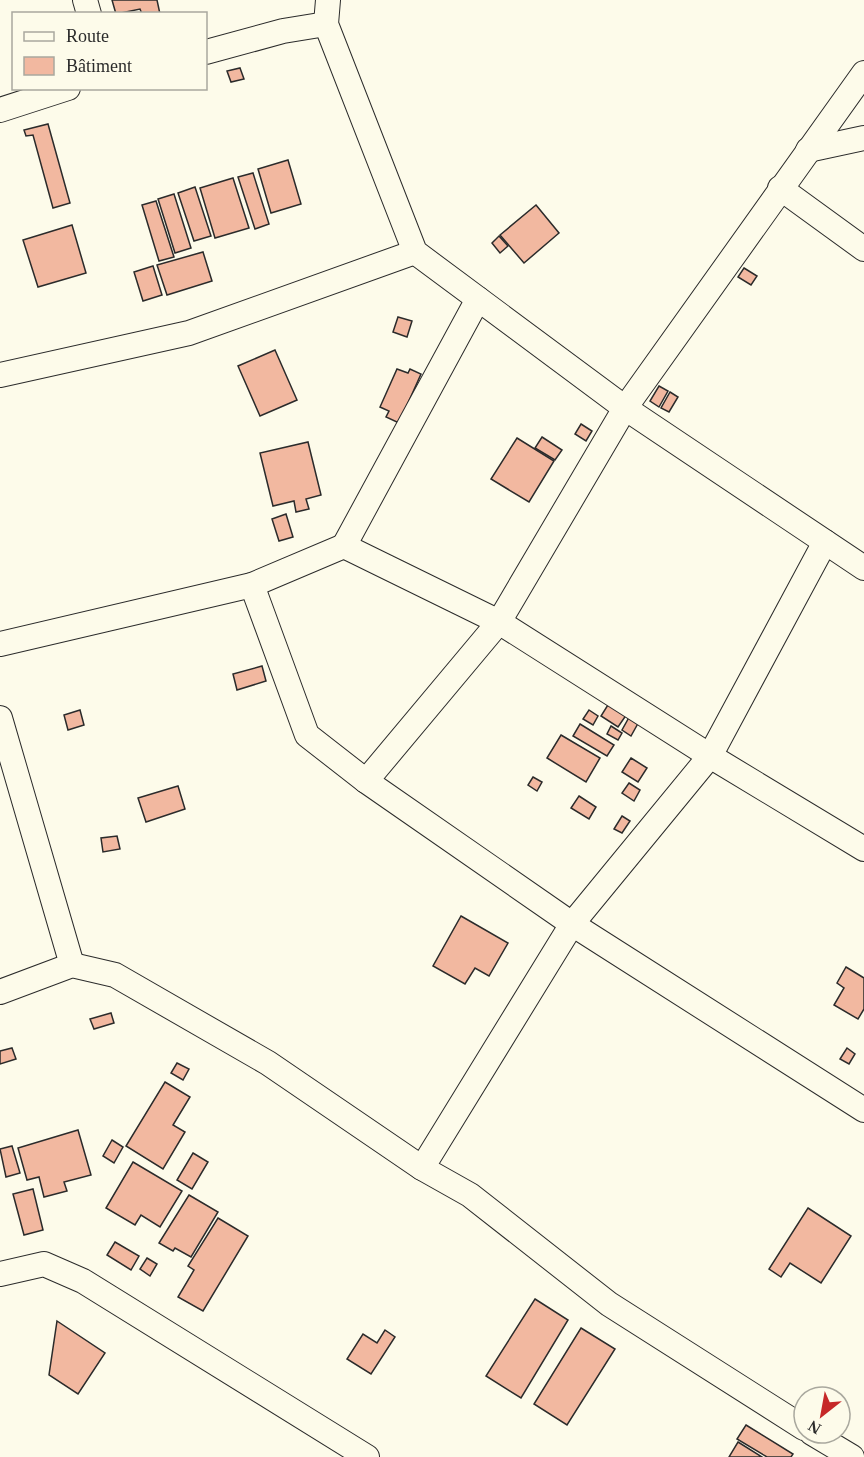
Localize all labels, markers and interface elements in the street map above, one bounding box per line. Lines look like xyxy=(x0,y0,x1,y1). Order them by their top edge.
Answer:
legend xyxy=(12,12,207,90)
text: Route xyxy=(66,26,109,46)
text: Bâtiment xyxy=(66,56,132,76)
north arrow xyxy=(792,1385,852,1445)
text: N xyxy=(805,1417,824,1438)

